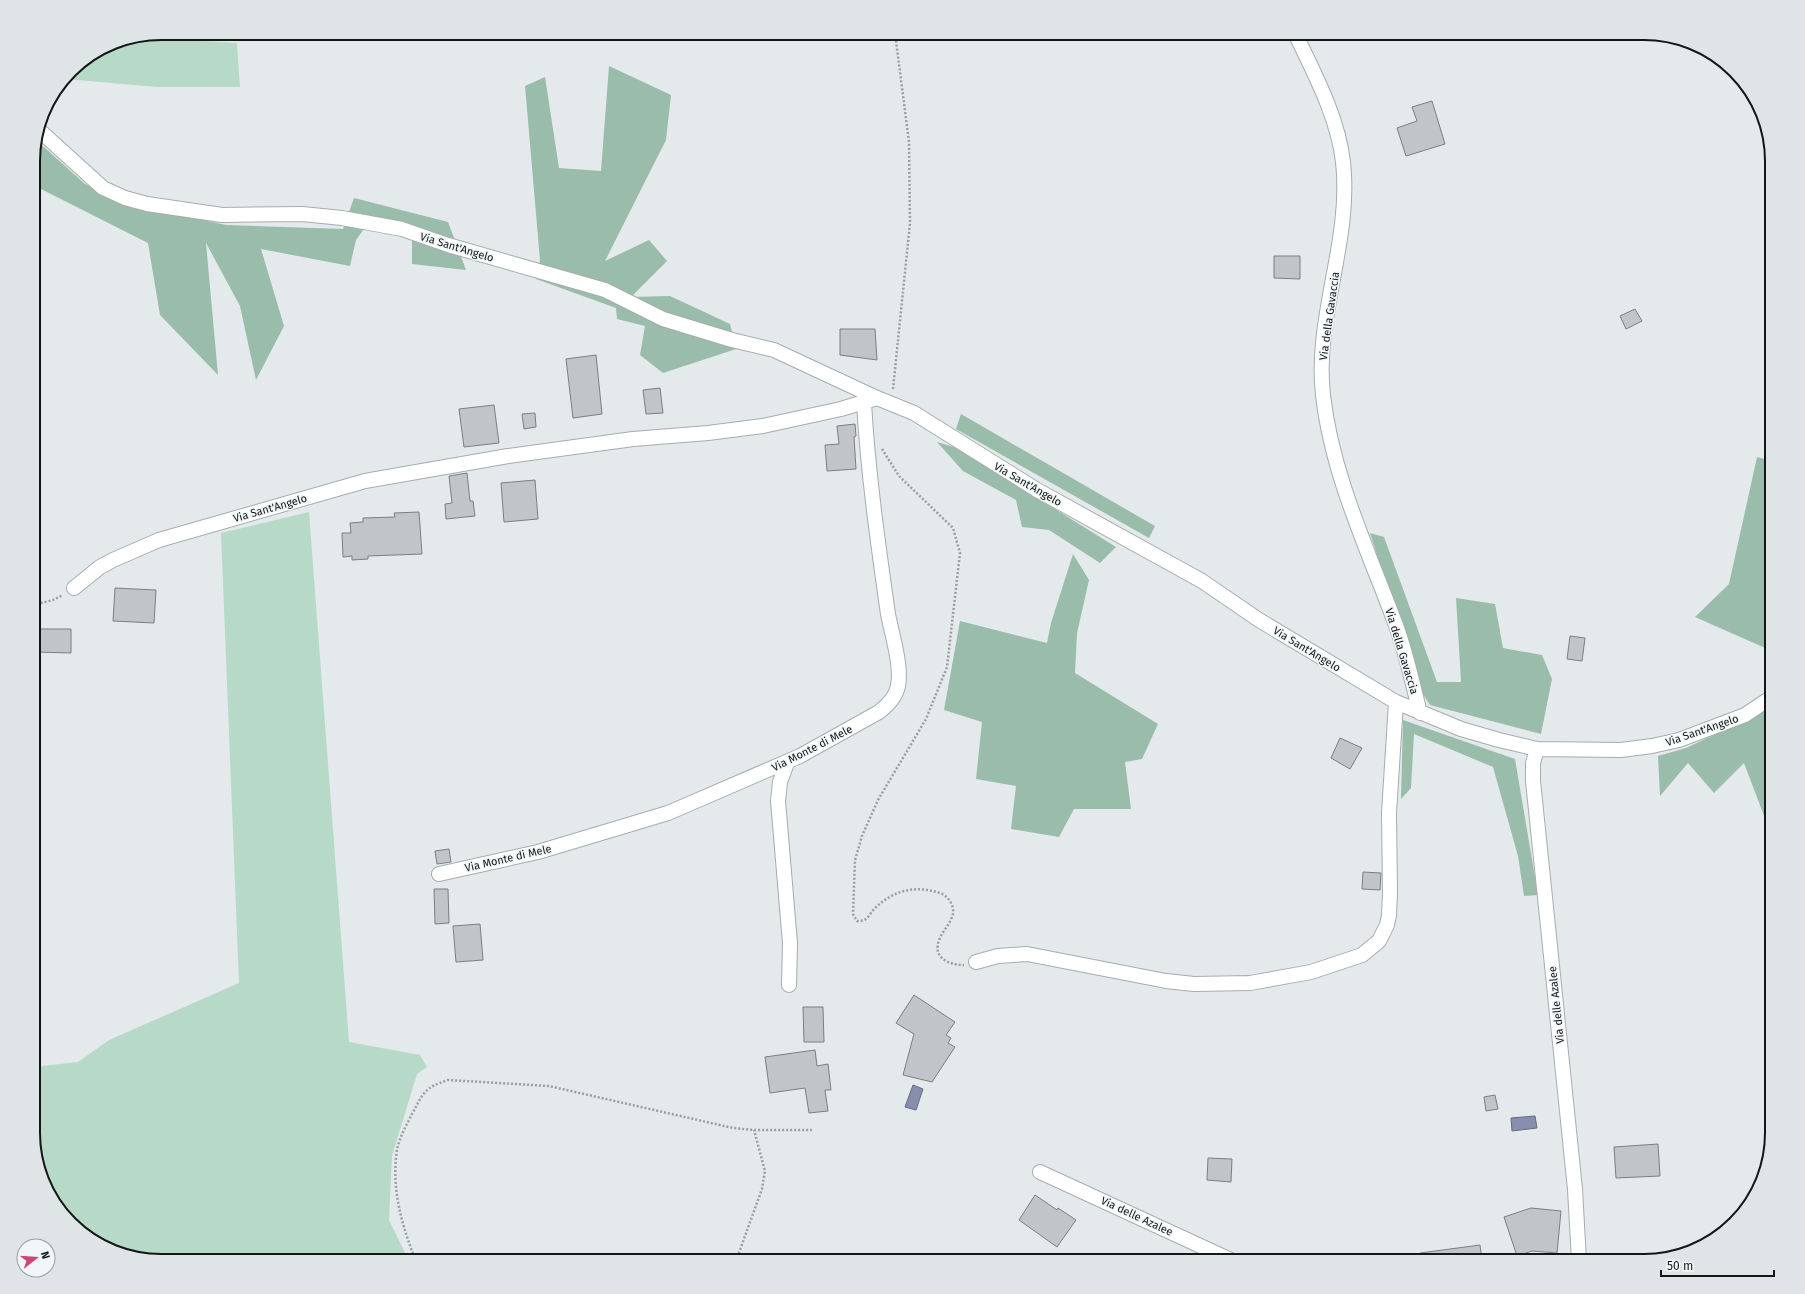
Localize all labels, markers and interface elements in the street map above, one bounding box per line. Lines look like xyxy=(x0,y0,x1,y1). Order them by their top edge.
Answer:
street label: Via Sant'Angelo xyxy=(418,230,495,265)
street label: Via della Gavaccia xyxy=(1317,271,1342,361)
street label: Via Sant'Angelo xyxy=(991,460,1064,509)
street label: Via Sant'Angelo xyxy=(232,492,309,525)
street label: Via della Gavaccia xyxy=(1382,607,1421,696)
street label: Via Sant'Angelo xyxy=(1271,624,1343,675)
street label: Via Sant'Angelo xyxy=(1664,712,1740,749)
street label: Via Monte di Mele xyxy=(770,723,855,774)
street label: Via Monte di Mele xyxy=(463,842,553,875)
street label: Via delle Azalee xyxy=(1546,965,1567,1044)
street label: Via delle Azalee xyxy=(1099,1194,1175,1239)
north arrow xyxy=(16,1238,56,1278)
text: N xyxy=(38,1250,52,1261)
scale bar xyxy=(1661,1252,1774,1278)
text: 50 m xyxy=(1667,1259,1693,1273)

